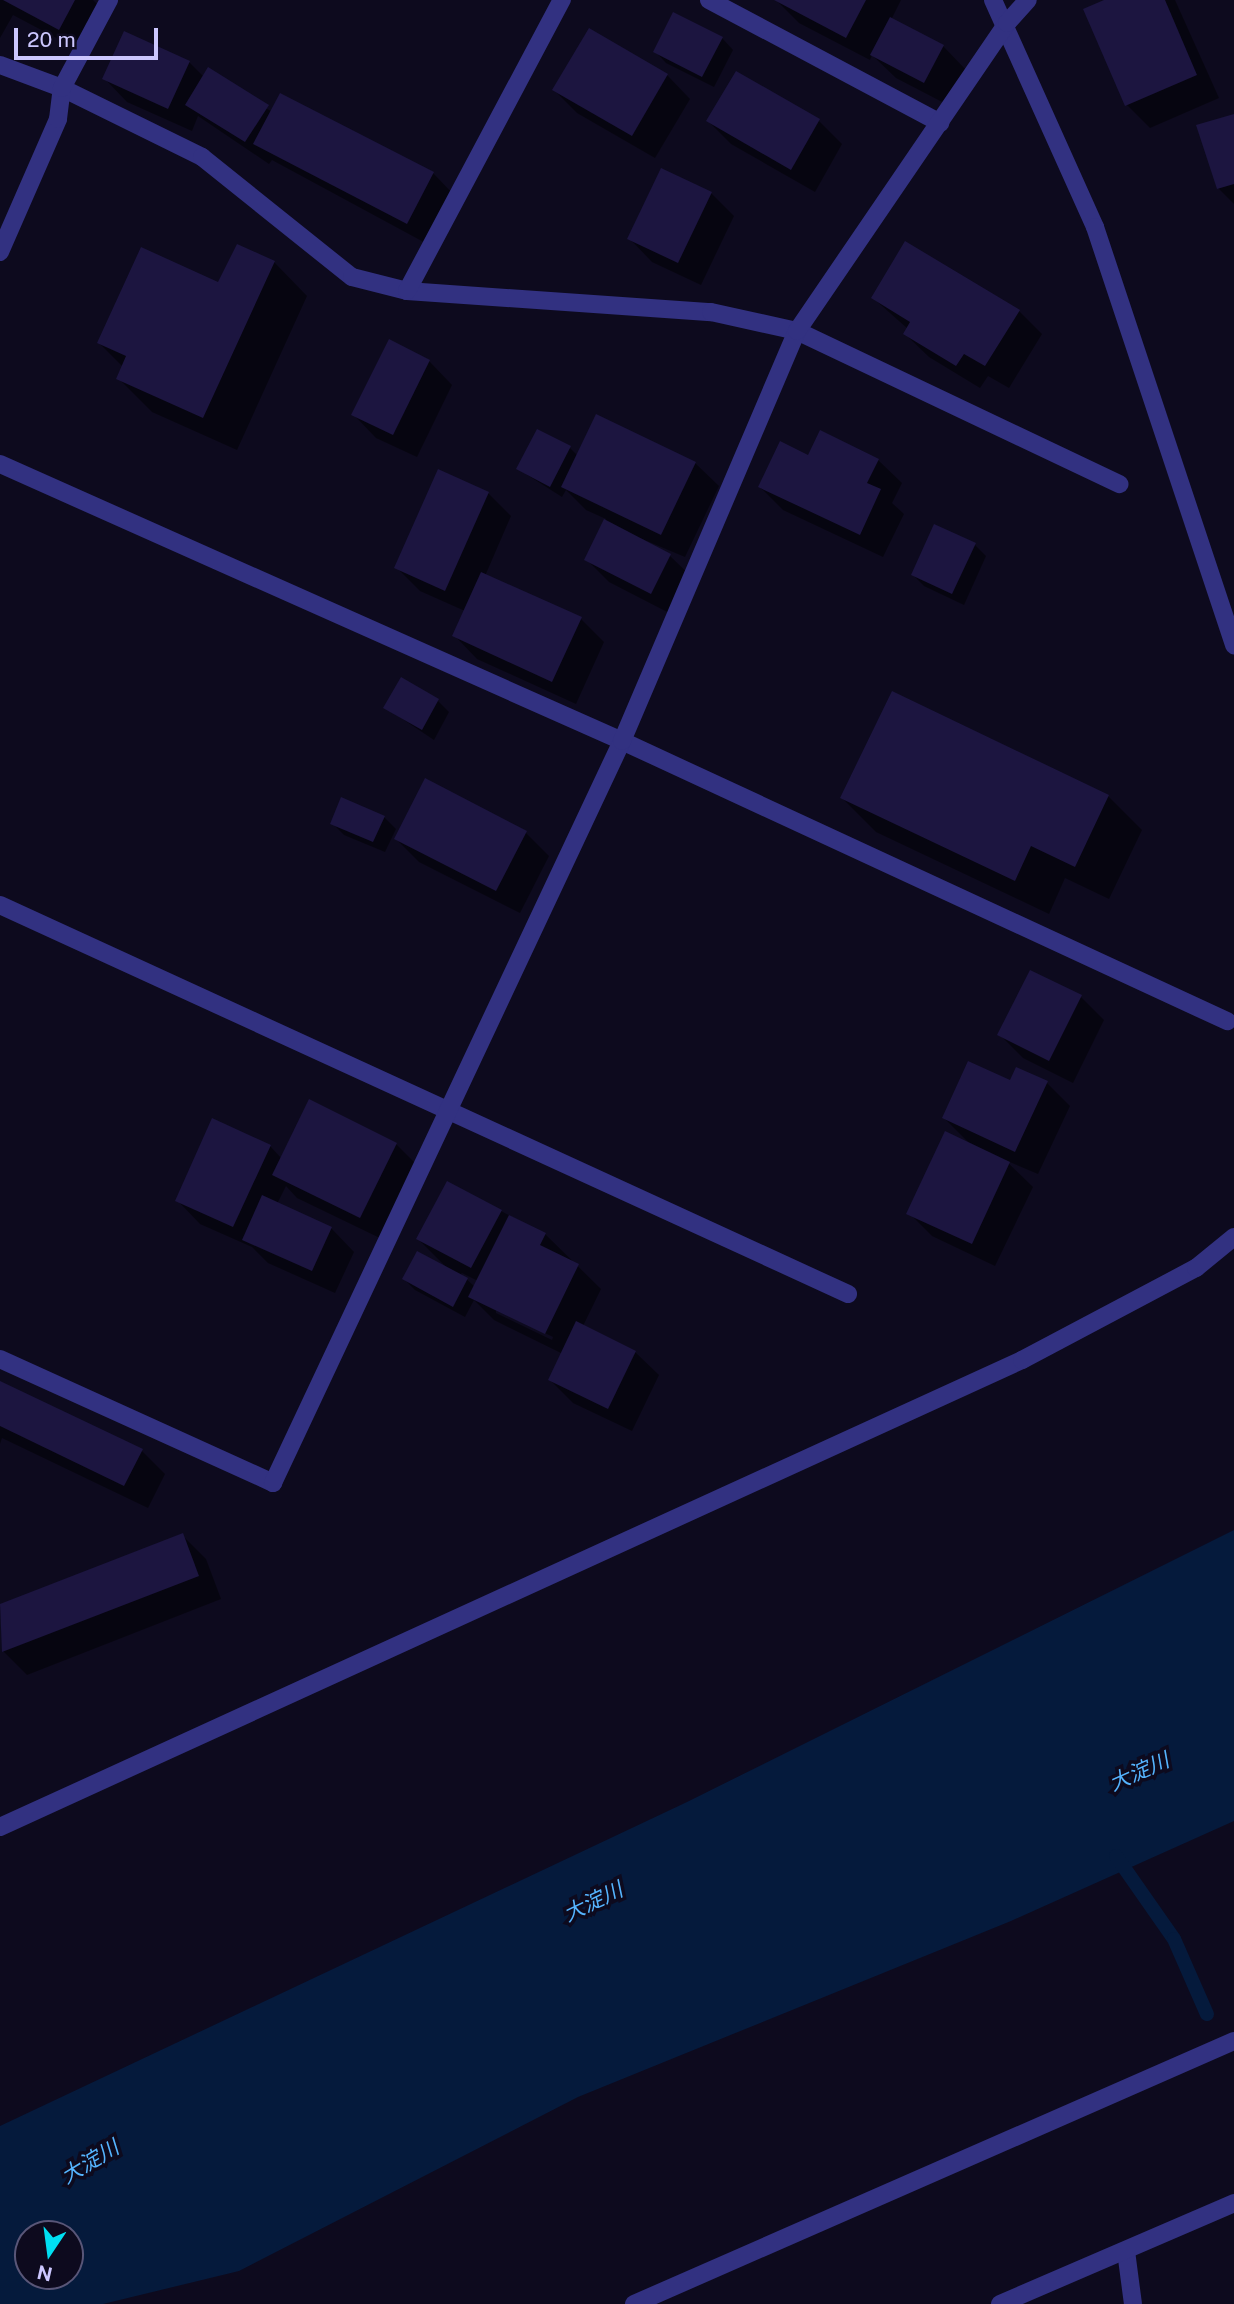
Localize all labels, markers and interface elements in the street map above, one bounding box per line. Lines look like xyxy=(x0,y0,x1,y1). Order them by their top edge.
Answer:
scale bar xyxy=(18,14,161,58)
text: 20 m xyxy=(27,27,76,52)
water label: 大淀川 xyxy=(1105,1748,1173,1796)
water label: 大淀川 xyxy=(559,1877,627,1927)
water label: 大淀川 xyxy=(57,2135,123,2189)
north arrow xyxy=(14,2220,84,2290)
text: N xyxy=(35,2261,54,2286)

